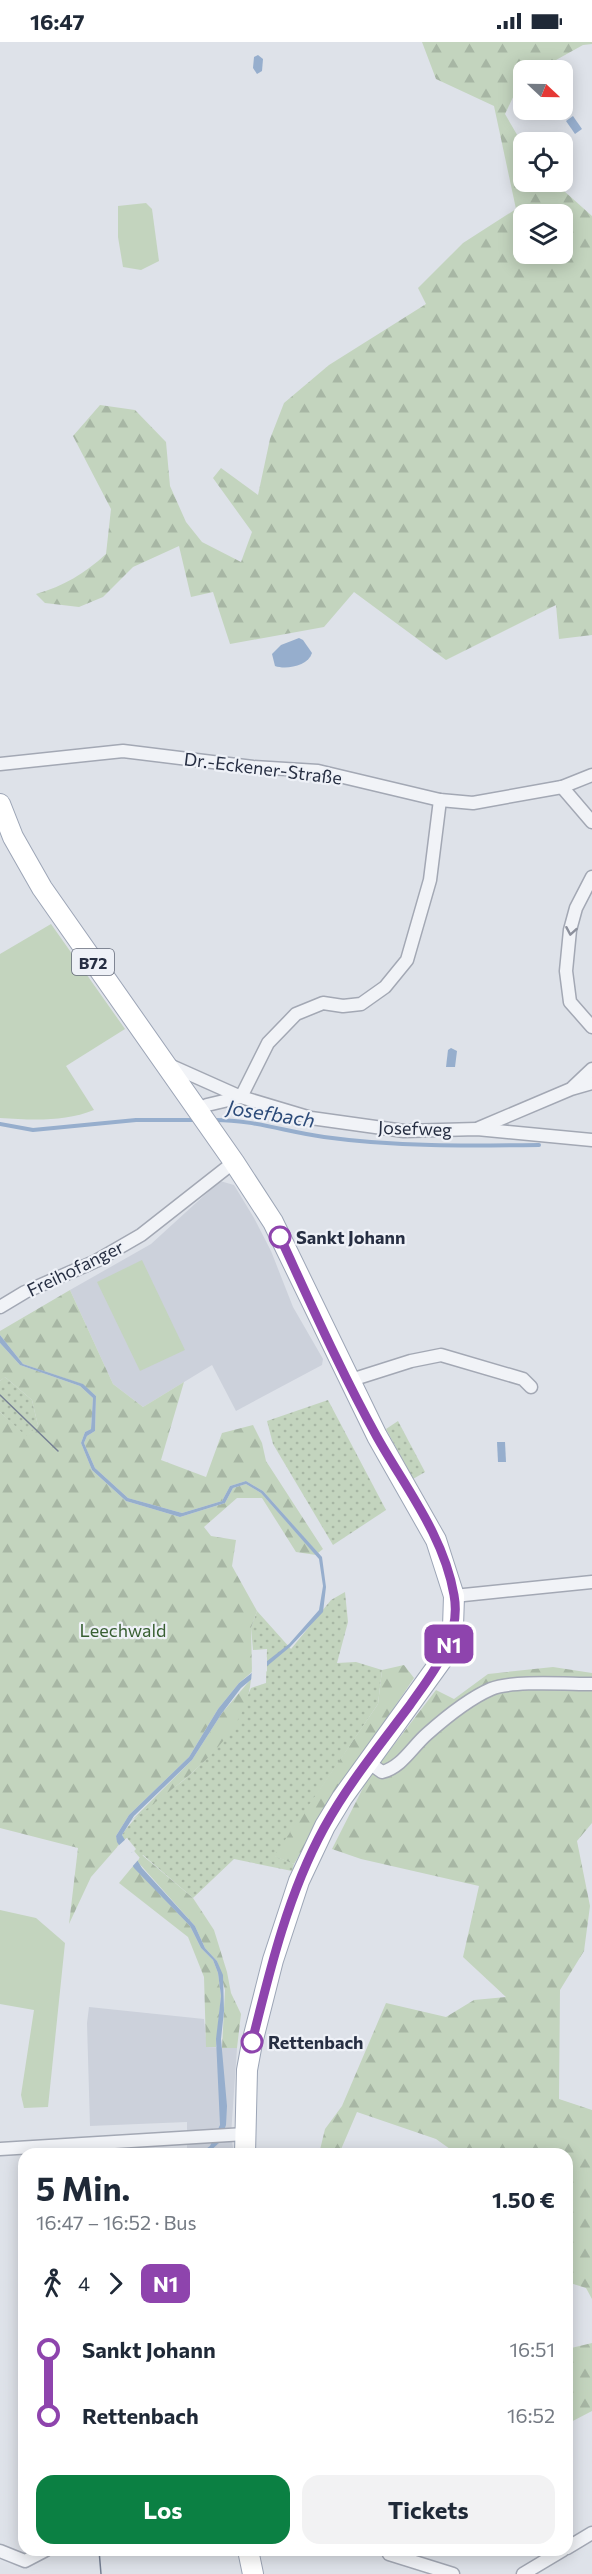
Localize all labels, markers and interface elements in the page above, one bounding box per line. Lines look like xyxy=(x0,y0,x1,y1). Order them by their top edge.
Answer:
text: 16:47 xyxy=(30,8,85,35)
north arrow xyxy=(513,60,573,120)
map controls xyxy=(513,60,573,264)
button: locate xyxy=(513,132,573,192)
button: layers xyxy=(513,204,573,264)
street label: Dr.-Eckener-Straße xyxy=(183,747,343,789)
one-way arrow xyxy=(565,926,578,936)
road number: B72 xyxy=(72,949,114,975)
water label: Josefbach xyxy=(223,1094,317,1132)
street label: Josefweg xyxy=(378,1116,453,1140)
marker: Sankt Johann xyxy=(269,1226,291,1248)
place label: Sankt Johann xyxy=(296,1226,405,1248)
street label: Freihofanger xyxy=(23,1235,127,1301)
park label: Leechwald xyxy=(80,1619,166,1641)
line badge: N1 xyxy=(422,1624,476,1664)
text: N1 xyxy=(436,1632,462,1657)
marker: Rettenbach xyxy=(241,2031,263,2053)
place label: Rettenbach xyxy=(268,2031,364,2053)
text: 5 Min. xyxy=(36,2167,130,2208)
text: 1.50 € xyxy=(492,2186,555,2213)
text: 16:47 – 16:52 · Bus xyxy=(36,2210,197,2234)
icon: walk xyxy=(36,2267,69,2300)
icon: forward xyxy=(99,2267,132,2300)
text: 4 xyxy=(78,2271,90,2295)
text: N1 xyxy=(153,2271,178,2296)
text: Sankt Johann xyxy=(82,2336,216,2363)
text: 16:51 xyxy=(510,2337,555,2361)
text: Rettenbach xyxy=(82,2402,199,2429)
text: 16:52 xyxy=(507,2403,555,2427)
button: Los xyxy=(36,2475,290,2544)
button: Tickets xyxy=(302,2475,555,2544)

